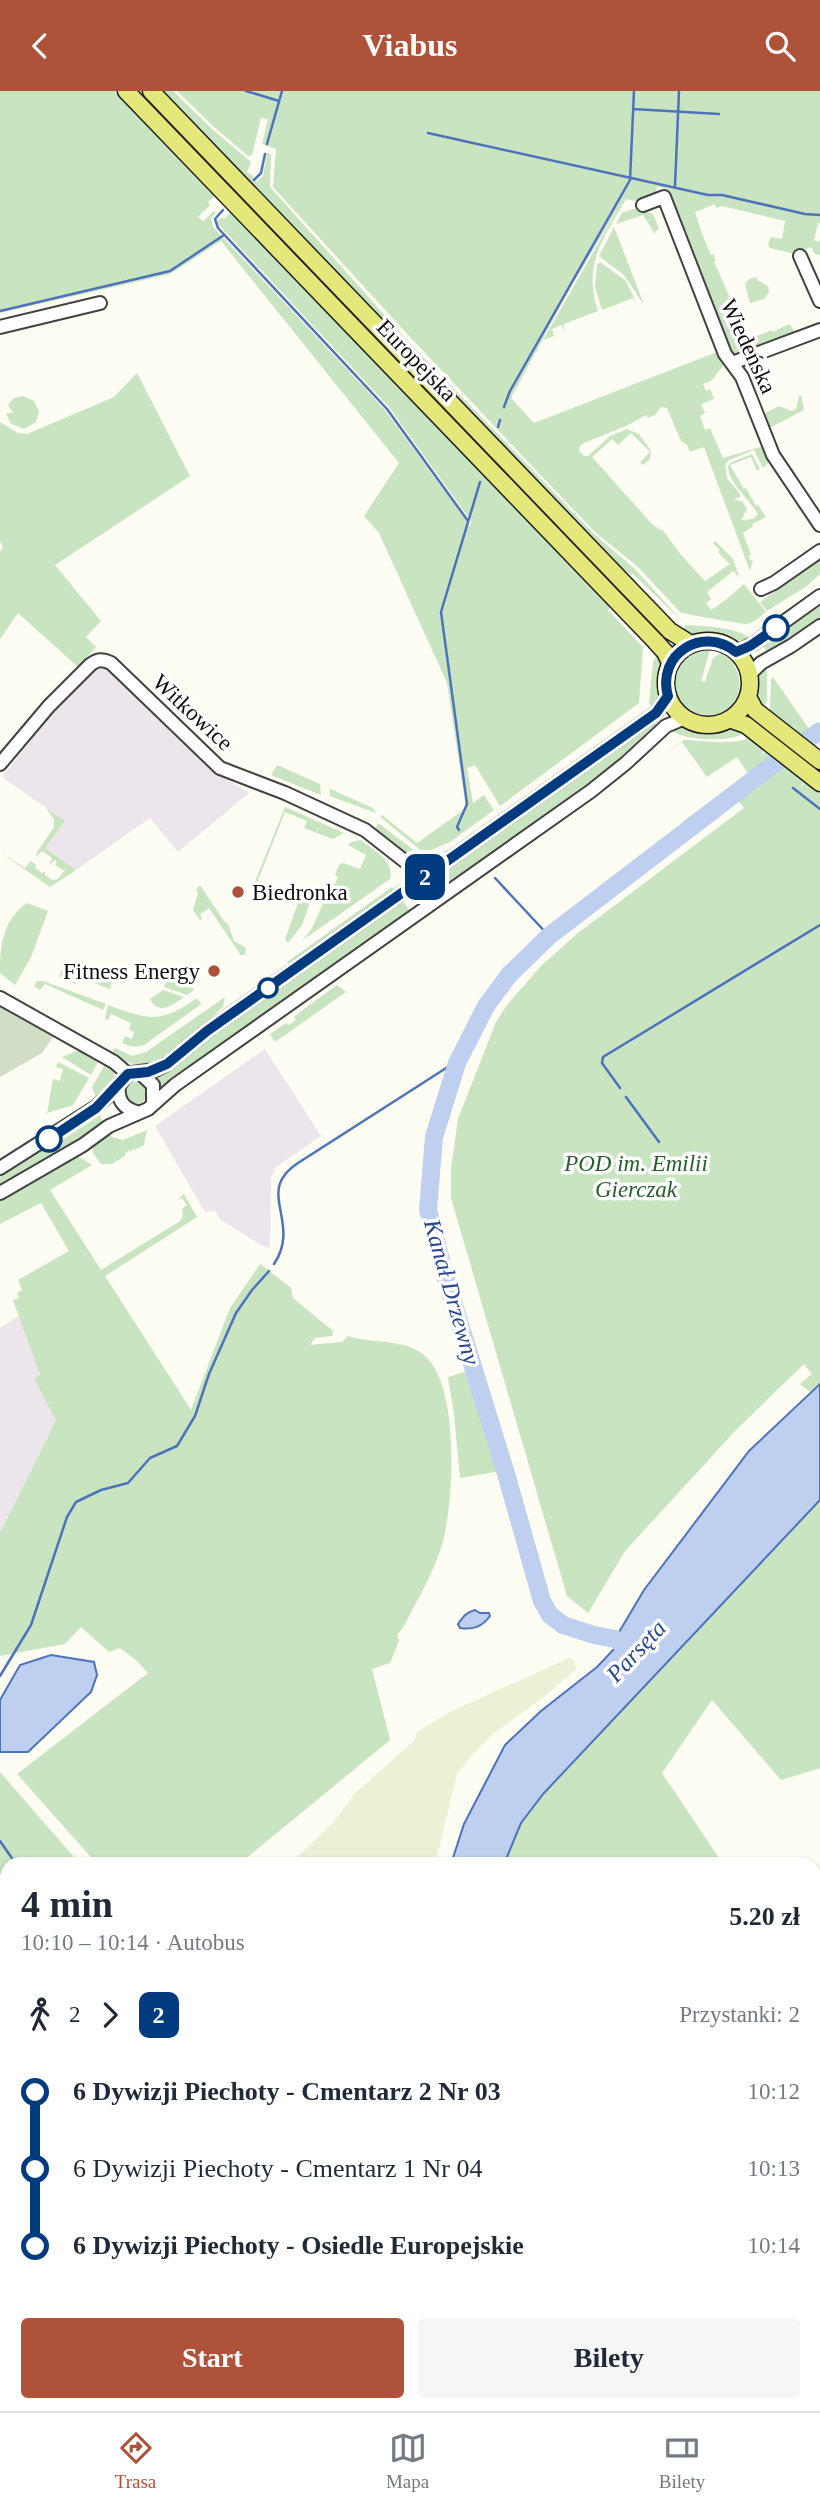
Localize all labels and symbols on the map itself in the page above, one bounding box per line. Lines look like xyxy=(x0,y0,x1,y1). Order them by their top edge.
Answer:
street label: Wiedeńska xyxy=(716,295,781,397)
street label: Europejska xyxy=(372,314,462,406)
unlabelled marker xyxy=(763,615,789,641)
street label: Witkowice xyxy=(148,669,238,756)
line badge: 2 xyxy=(402,854,448,900)
place label: Biedronka xyxy=(252,880,348,905)
marker: Biedronka xyxy=(230,884,246,900)
place label: Fitness Energy xyxy=(63,959,200,984)
marker: Fitness Energy xyxy=(206,963,222,979)
unlabelled marker xyxy=(258,978,278,998)
unlabelled marker xyxy=(36,1126,62,1152)
park label: POD im. Emilii Gierczak xyxy=(563,1151,708,1202)
water label: Kanał Drzewny xyxy=(419,1215,485,1368)
water label: Parsęta xyxy=(600,1615,671,1688)

